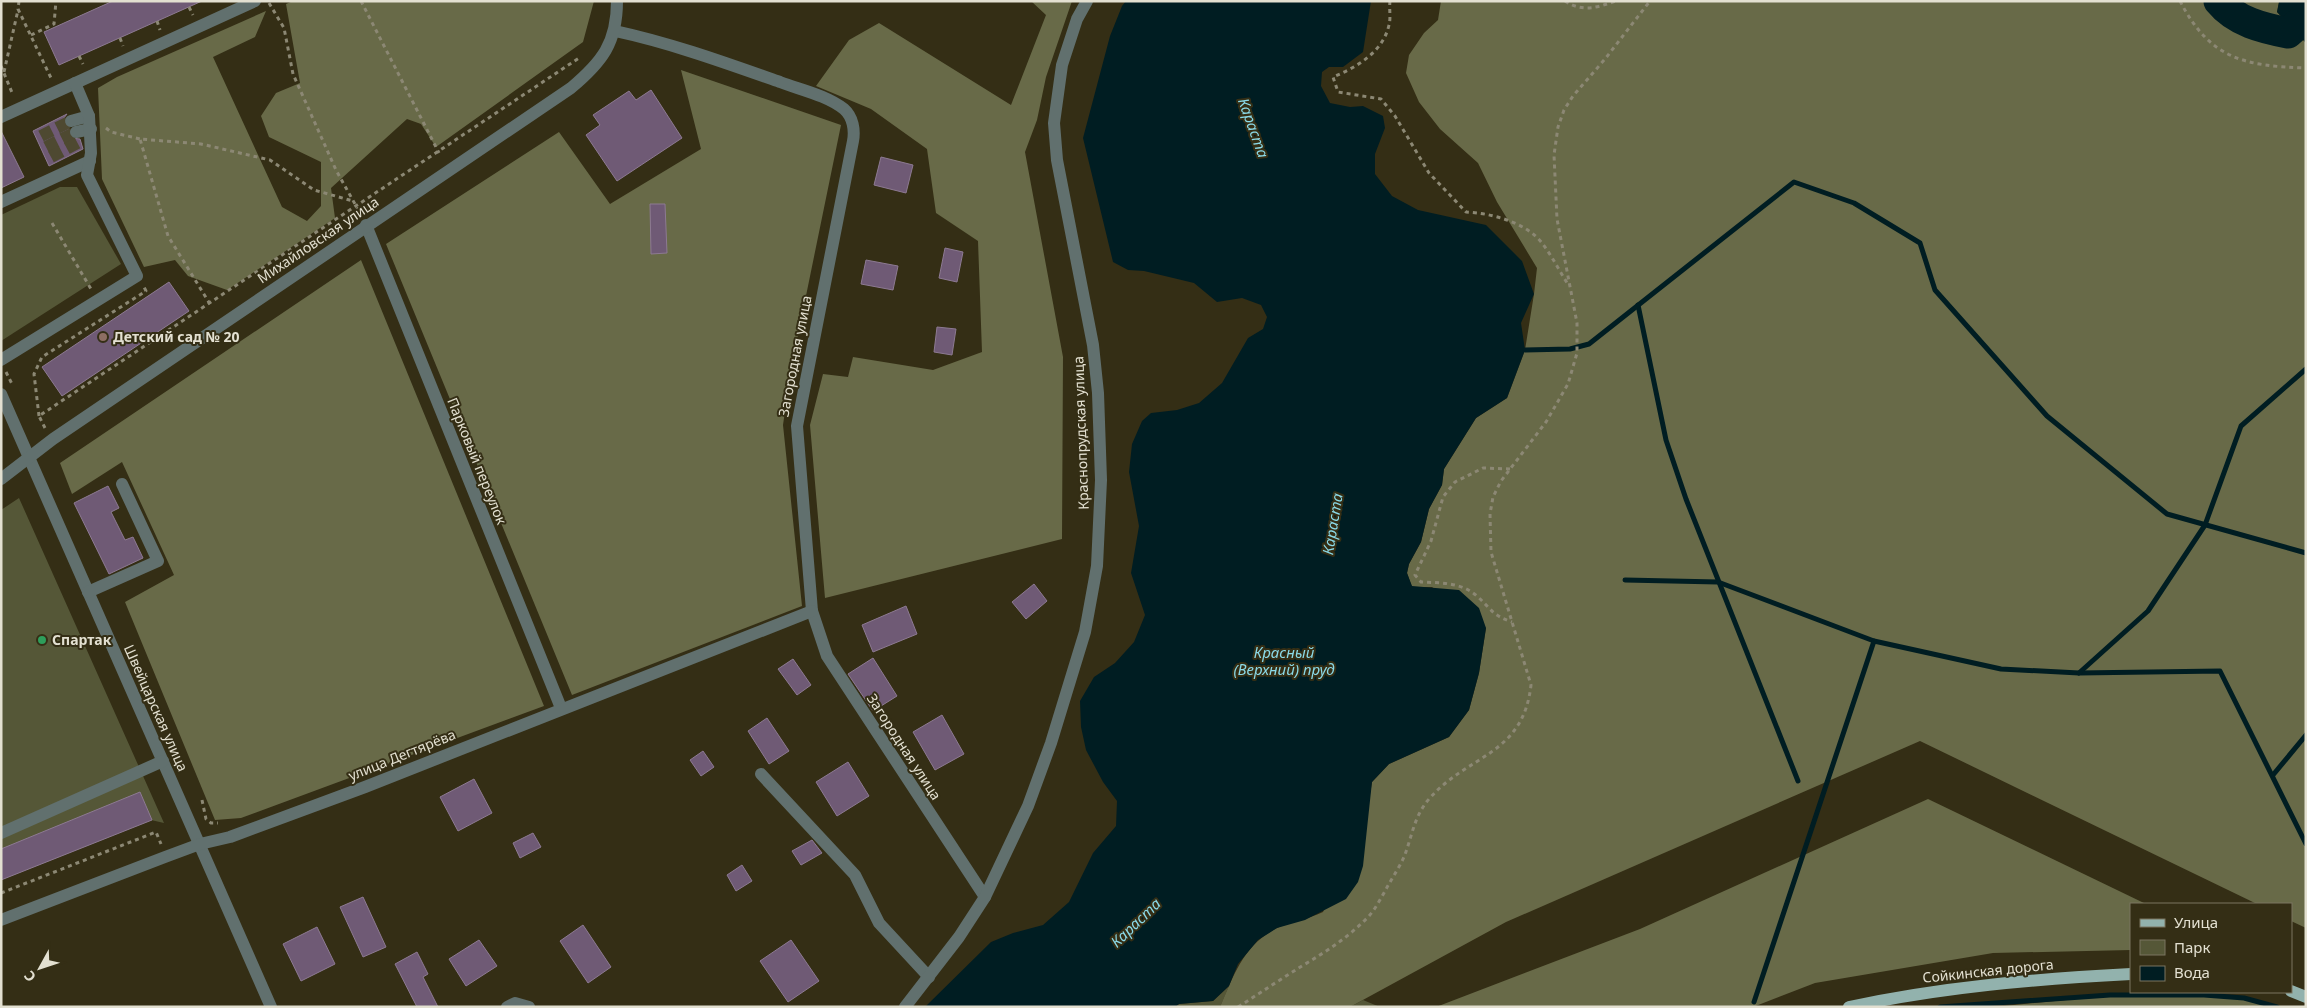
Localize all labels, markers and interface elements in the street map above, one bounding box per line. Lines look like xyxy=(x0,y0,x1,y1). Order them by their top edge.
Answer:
water label: Караста xyxy=(1234,95,1274,161)
street label: Михайловская улица xyxy=(253,192,382,287)
street label: Загородная улица xyxy=(773,294,816,418)
place label: Детский сад № 20 xyxy=(113,327,240,346)
marker: Детский сад № 20 xyxy=(97,331,109,343)
street label: Краснопрудская улица xyxy=(1068,356,1093,510)
street label: Парковый переулок xyxy=(443,395,512,528)
water label: Караста xyxy=(1317,491,1347,556)
place label: Спартак xyxy=(52,630,112,649)
marker: Спартак xyxy=(36,634,48,646)
street label: Швейцарская улица xyxy=(120,641,193,774)
water label: Красный (Верхний) пруд xyxy=(1233,642,1335,679)
street label: Загородная улица xyxy=(863,690,946,804)
street label: улица Дегтярёва xyxy=(345,724,458,785)
water label: Караста xyxy=(1106,893,1165,951)
legend xyxy=(2130,903,2292,993)
text: Улица xyxy=(2174,912,2218,932)
text: Парк xyxy=(2174,937,2210,957)
north arrow xyxy=(15,943,65,993)
street label: Сойкинская дорога xyxy=(1921,954,2054,987)
text: Вода xyxy=(2174,962,2210,982)
text: С xyxy=(19,967,40,986)

